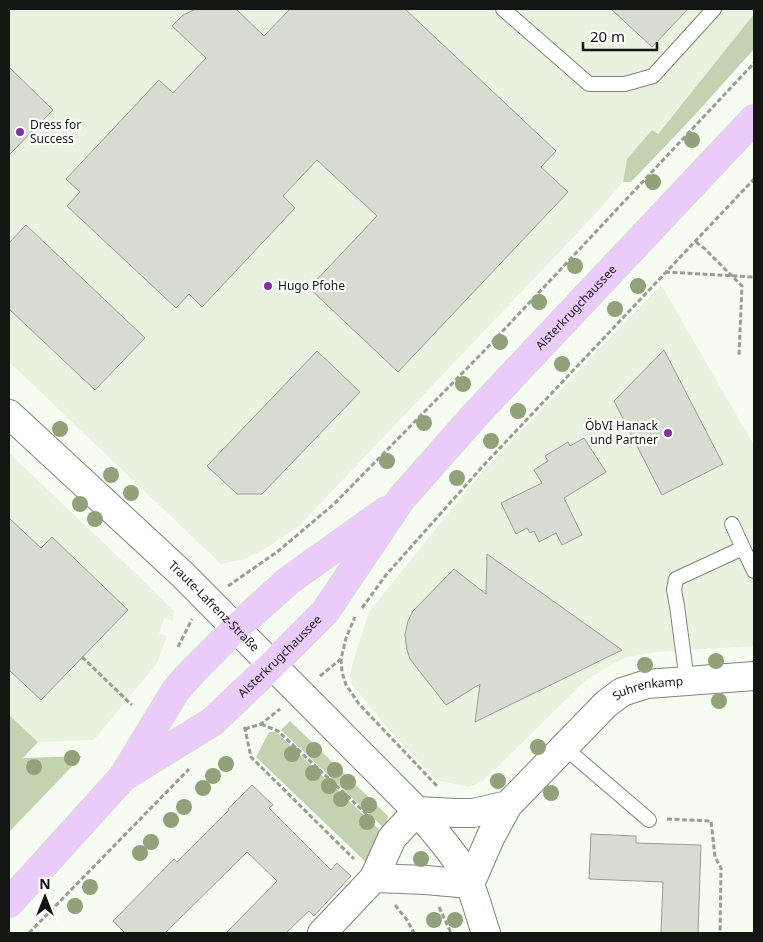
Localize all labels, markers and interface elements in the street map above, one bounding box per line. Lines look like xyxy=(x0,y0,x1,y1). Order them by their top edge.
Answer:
scale bar xyxy=(583,20,657,52)
text: 20 m xyxy=(590,26,625,46)
place label: Dress for Success xyxy=(30,116,81,147)
marker: Dress for Success xyxy=(14,126,26,138)
street label: Alsterkrugchaussee xyxy=(532,261,620,354)
place label: Hugo Pfohe xyxy=(278,277,345,294)
marker: Hugo Pfohe xyxy=(262,280,274,292)
place label: ÖbVI Hanack und Partner xyxy=(585,417,659,448)
marker: ÖbVI Hanack und Partner xyxy=(662,427,674,439)
street label: Traute-Lafrenz-Straße xyxy=(165,557,264,655)
street label: Alsterkrugchaussee xyxy=(234,611,325,701)
street label: Suhrenkamp xyxy=(609,672,684,704)
north arrow xyxy=(20,872,70,922)
text: N xyxy=(39,874,51,893)

